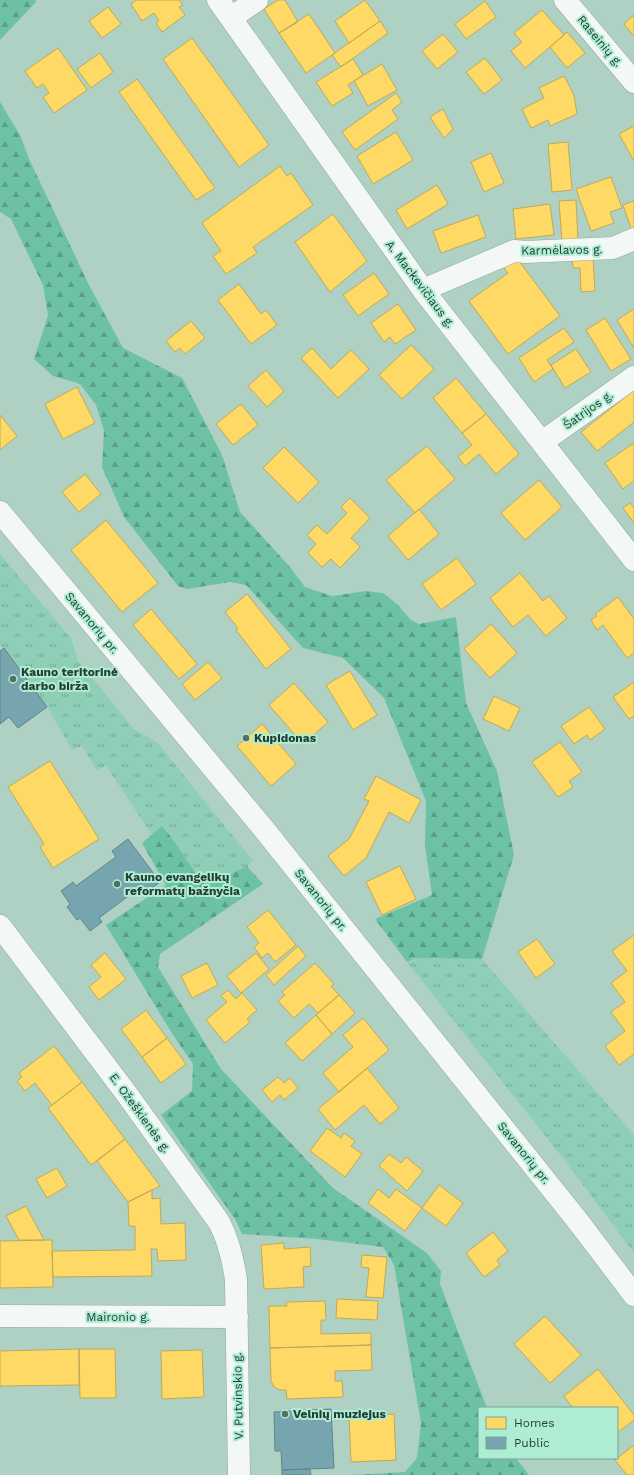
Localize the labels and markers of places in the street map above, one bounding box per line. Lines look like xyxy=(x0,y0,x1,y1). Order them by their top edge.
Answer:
place label: Kauno teritorinė darbo birža xyxy=(21,665,118,693)
marker: Kauno teritorinė darbo birža xyxy=(8,674,18,684)
place label: Kupidonas xyxy=(254,731,317,745)
marker: Kupidonas xyxy=(241,733,251,743)
place label: Kauno evangelikų reformatų bažnyčia xyxy=(125,870,240,898)
marker: Kauno evangelikų reformatų bažnyčia xyxy=(112,879,122,889)
place label: Velnių muziejus xyxy=(293,1407,386,1421)
marker: Velnių muziejus xyxy=(280,1409,290,1419)

